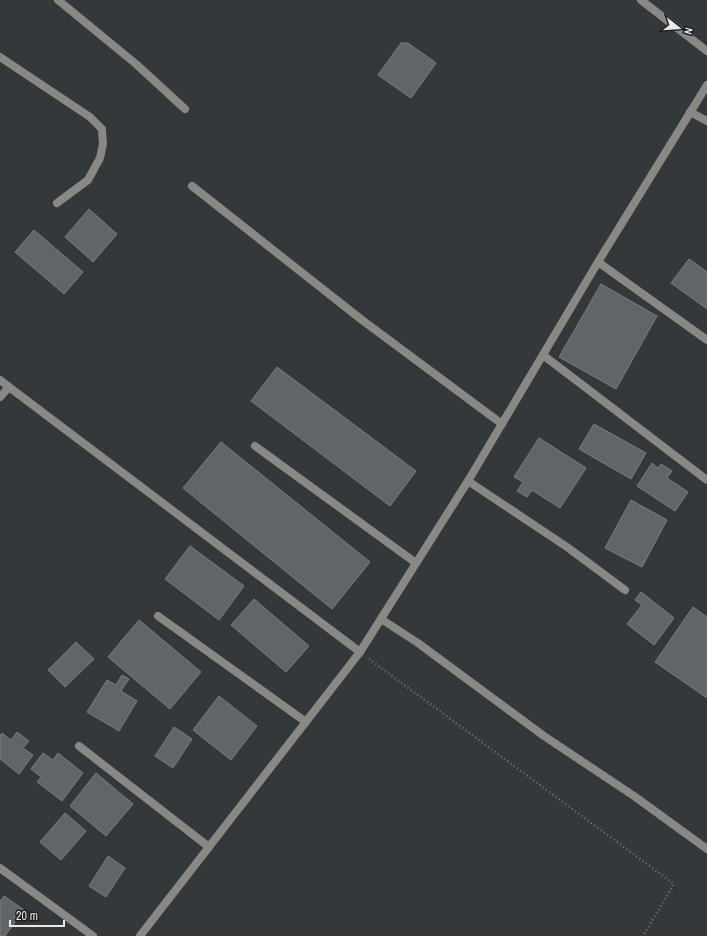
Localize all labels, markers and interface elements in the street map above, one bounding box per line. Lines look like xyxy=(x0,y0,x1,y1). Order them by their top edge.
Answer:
north arrow xyxy=(659,8,699,48)
text: N xyxy=(681,26,696,36)
scale bar xyxy=(10,902,64,928)
text: 20 m xyxy=(16,908,38,924)

